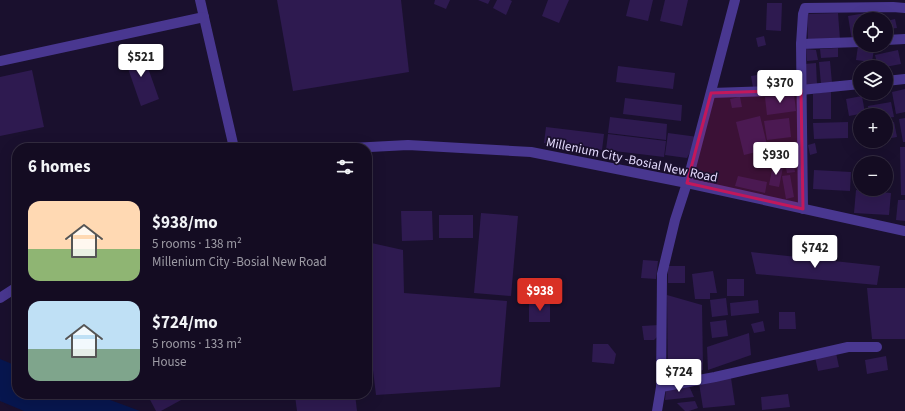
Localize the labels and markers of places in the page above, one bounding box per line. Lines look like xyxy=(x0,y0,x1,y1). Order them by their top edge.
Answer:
pin: $521 xyxy=(117,44,165,78)
pin: $370 xyxy=(756,70,804,104)
pin: $930 xyxy=(752,142,800,176)
pin: $742 xyxy=(791,235,839,269)
pin: $938 xyxy=(516,278,564,312)
pin: $724 xyxy=(655,359,703,393)

